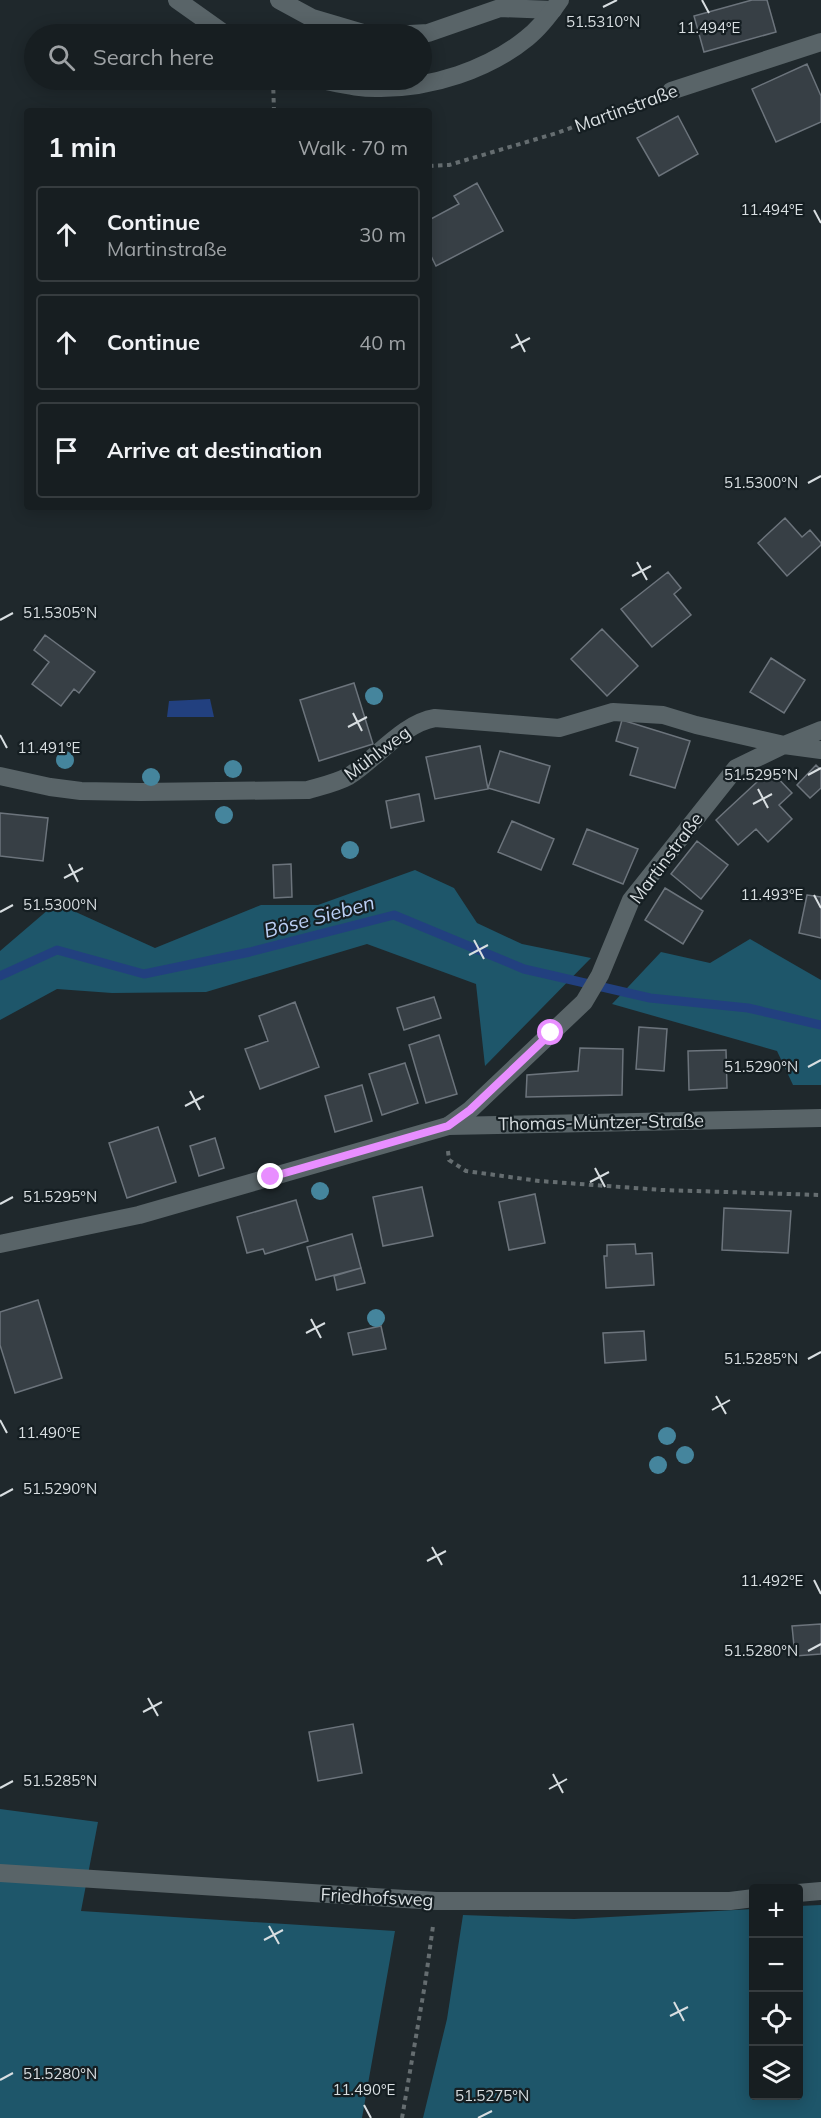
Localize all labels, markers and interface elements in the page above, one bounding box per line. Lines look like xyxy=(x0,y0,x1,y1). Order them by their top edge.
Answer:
text: 51.5310°N xyxy=(566,12,640,31)
text: 11.494°E xyxy=(678,18,741,37)
search box xyxy=(24,24,432,90)
icon: search xyxy=(45,41,78,74)
text: Search here xyxy=(93,43,214,71)
street label: Martinstraße xyxy=(571,79,681,137)
text: 1 min xyxy=(48,131,117,164)
text: Walk · 70 m xyxy=(298,135,408,160)
text: 11.494°E xyxy=(741,200,804,219)
text: Continue xyxy=(107,208,200,236)
icon: ahead xyxy=(50,218,83,251)
text: 30 m xyxy=(359,222,406,247)
text: Martinstraße xyxy=(107,236,227,261)
icon: ahead xyxy=(50,326,83,359)
text: Continue xyxy=(107,328,200,356)
text: 40 m xyxy=(359,330,406,355)
icon: arrive xyxy=(50,434,83,467)
text: Arrive at destination xyxy=(107,436,322,464)
text: 51.5300°N xyxy=(724,473,798,492)
text: 51.5305°N xyxy=(23,603,97,622)
street label: Mühlweg xyxy=(339,721,415,785)
text: 11.491°E xyxy=(18,738,81,757)
text: 51.5295°N xyxy=(724,765,798,784)
street label: Martinstraße xyxy=(624,808,708,908)
text: 11.493°E xyxy=(741,885,804,904)
water label: Böse Sieben xyxy=(261,889,377,943)
text: 51.5300°N xyxy=(23,895,97,914)
route start xyxy=(537,1019,563,1045)
text: 51.5290°N xyxy=(724,1057,798,1076)
street label: Thomas-Müntzer-Straße xyxy=(498,1109,704,1135)
route end xyxy=(257,1163,283,1189)
text: 51.5295°N xyxy=(23,1187,97,1206)
text: 51.5285°N xyxy=(724,1349,798,1368)
text: 11.490°E xyxy=(18,1423,81,1442)
text: 51.5290°N xyxy=(23,1479,97,1498)
text: 11.492°E xyxy=(741,1571,804,1590)
text: 51.5280°N xyxy=(724,1641,798,1660)
text: 51.5285°N xyxy=(23,1771,97,1790)
street label: Friedhofsweg xyxy=(320,1883,434,1911)
map controls xyxy=(749,1884,803,2100)
button: + xyxy=(749,1884,803,1938)
button: − xyxy=(749,1938,803,1992)
button: locate xyxy=(749,1992,803,2046)
button: layers xyxy=(749,2046,803,2100)
text: 51.5280°N xyxy=(23,2064,97,2083)
text: 11.490°E xyxy=(333,2080,396,2099)
text: 51.5275°N xyxy=(455,2086,529,2105)

